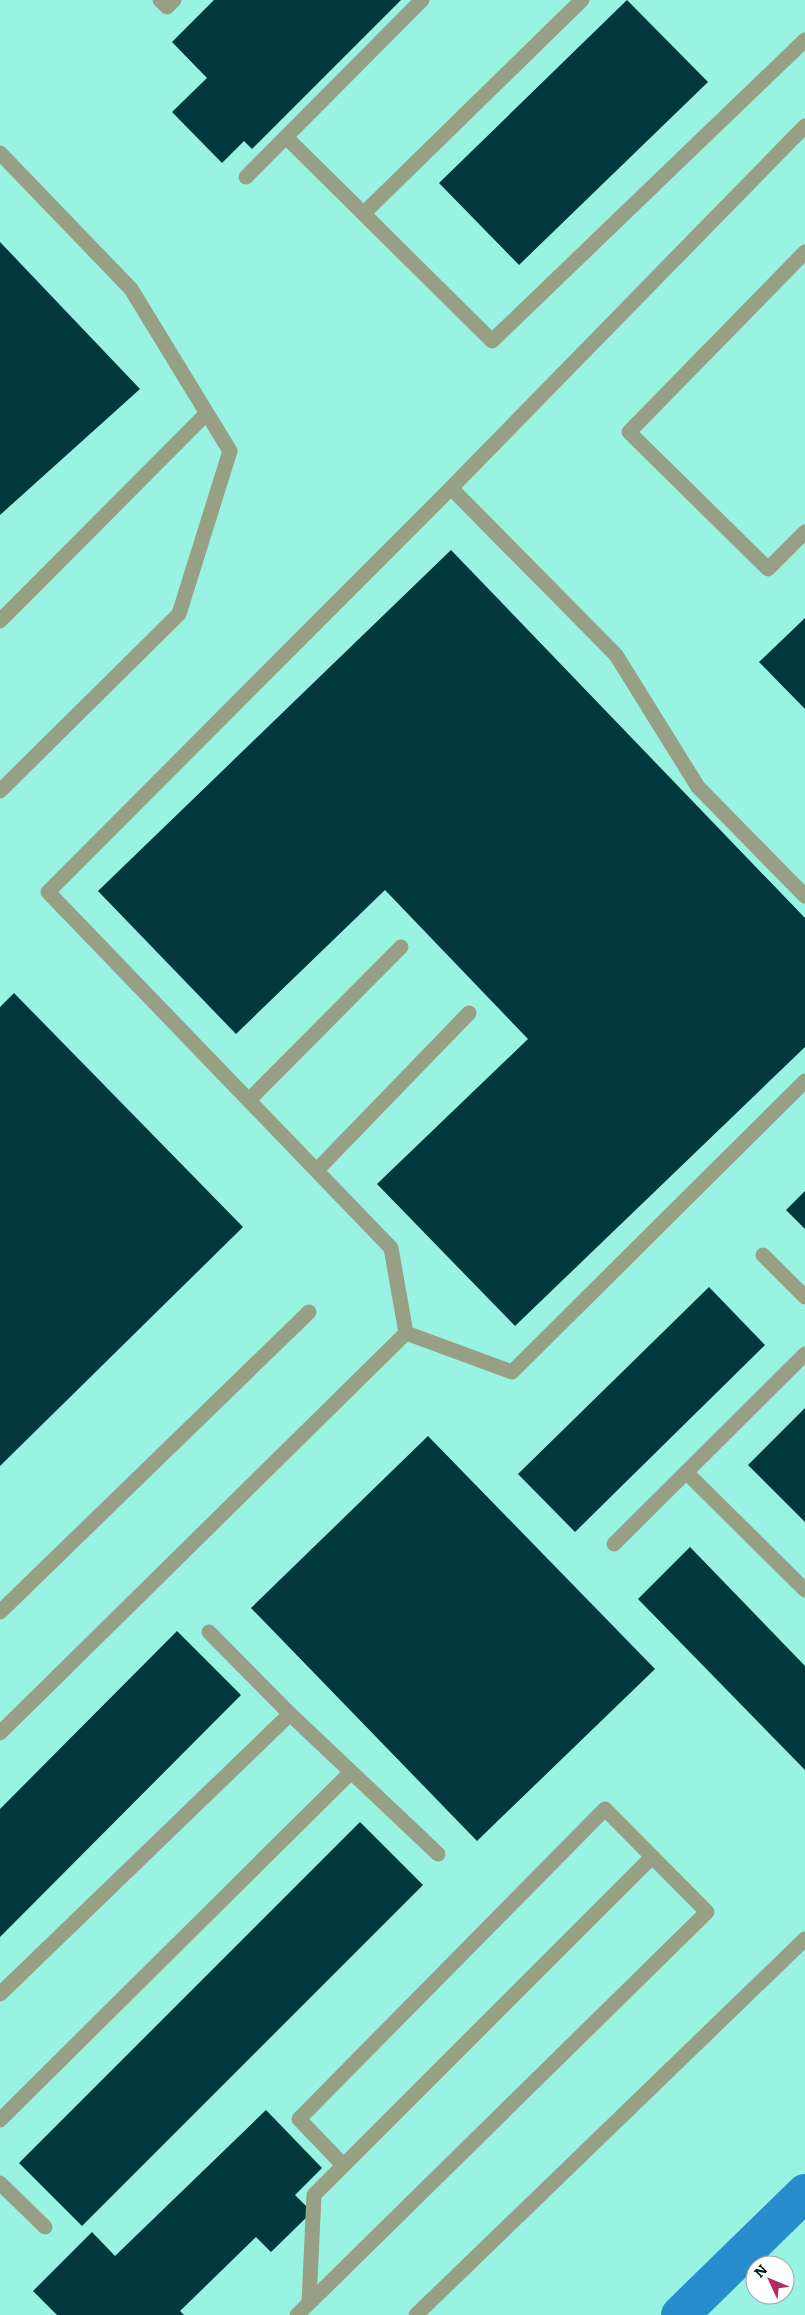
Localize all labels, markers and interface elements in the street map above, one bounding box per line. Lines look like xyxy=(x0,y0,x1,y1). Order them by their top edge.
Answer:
north arrow xyxy=(745,2255,795,2305)
text: N xyxy=(749,2259,771,2281)

